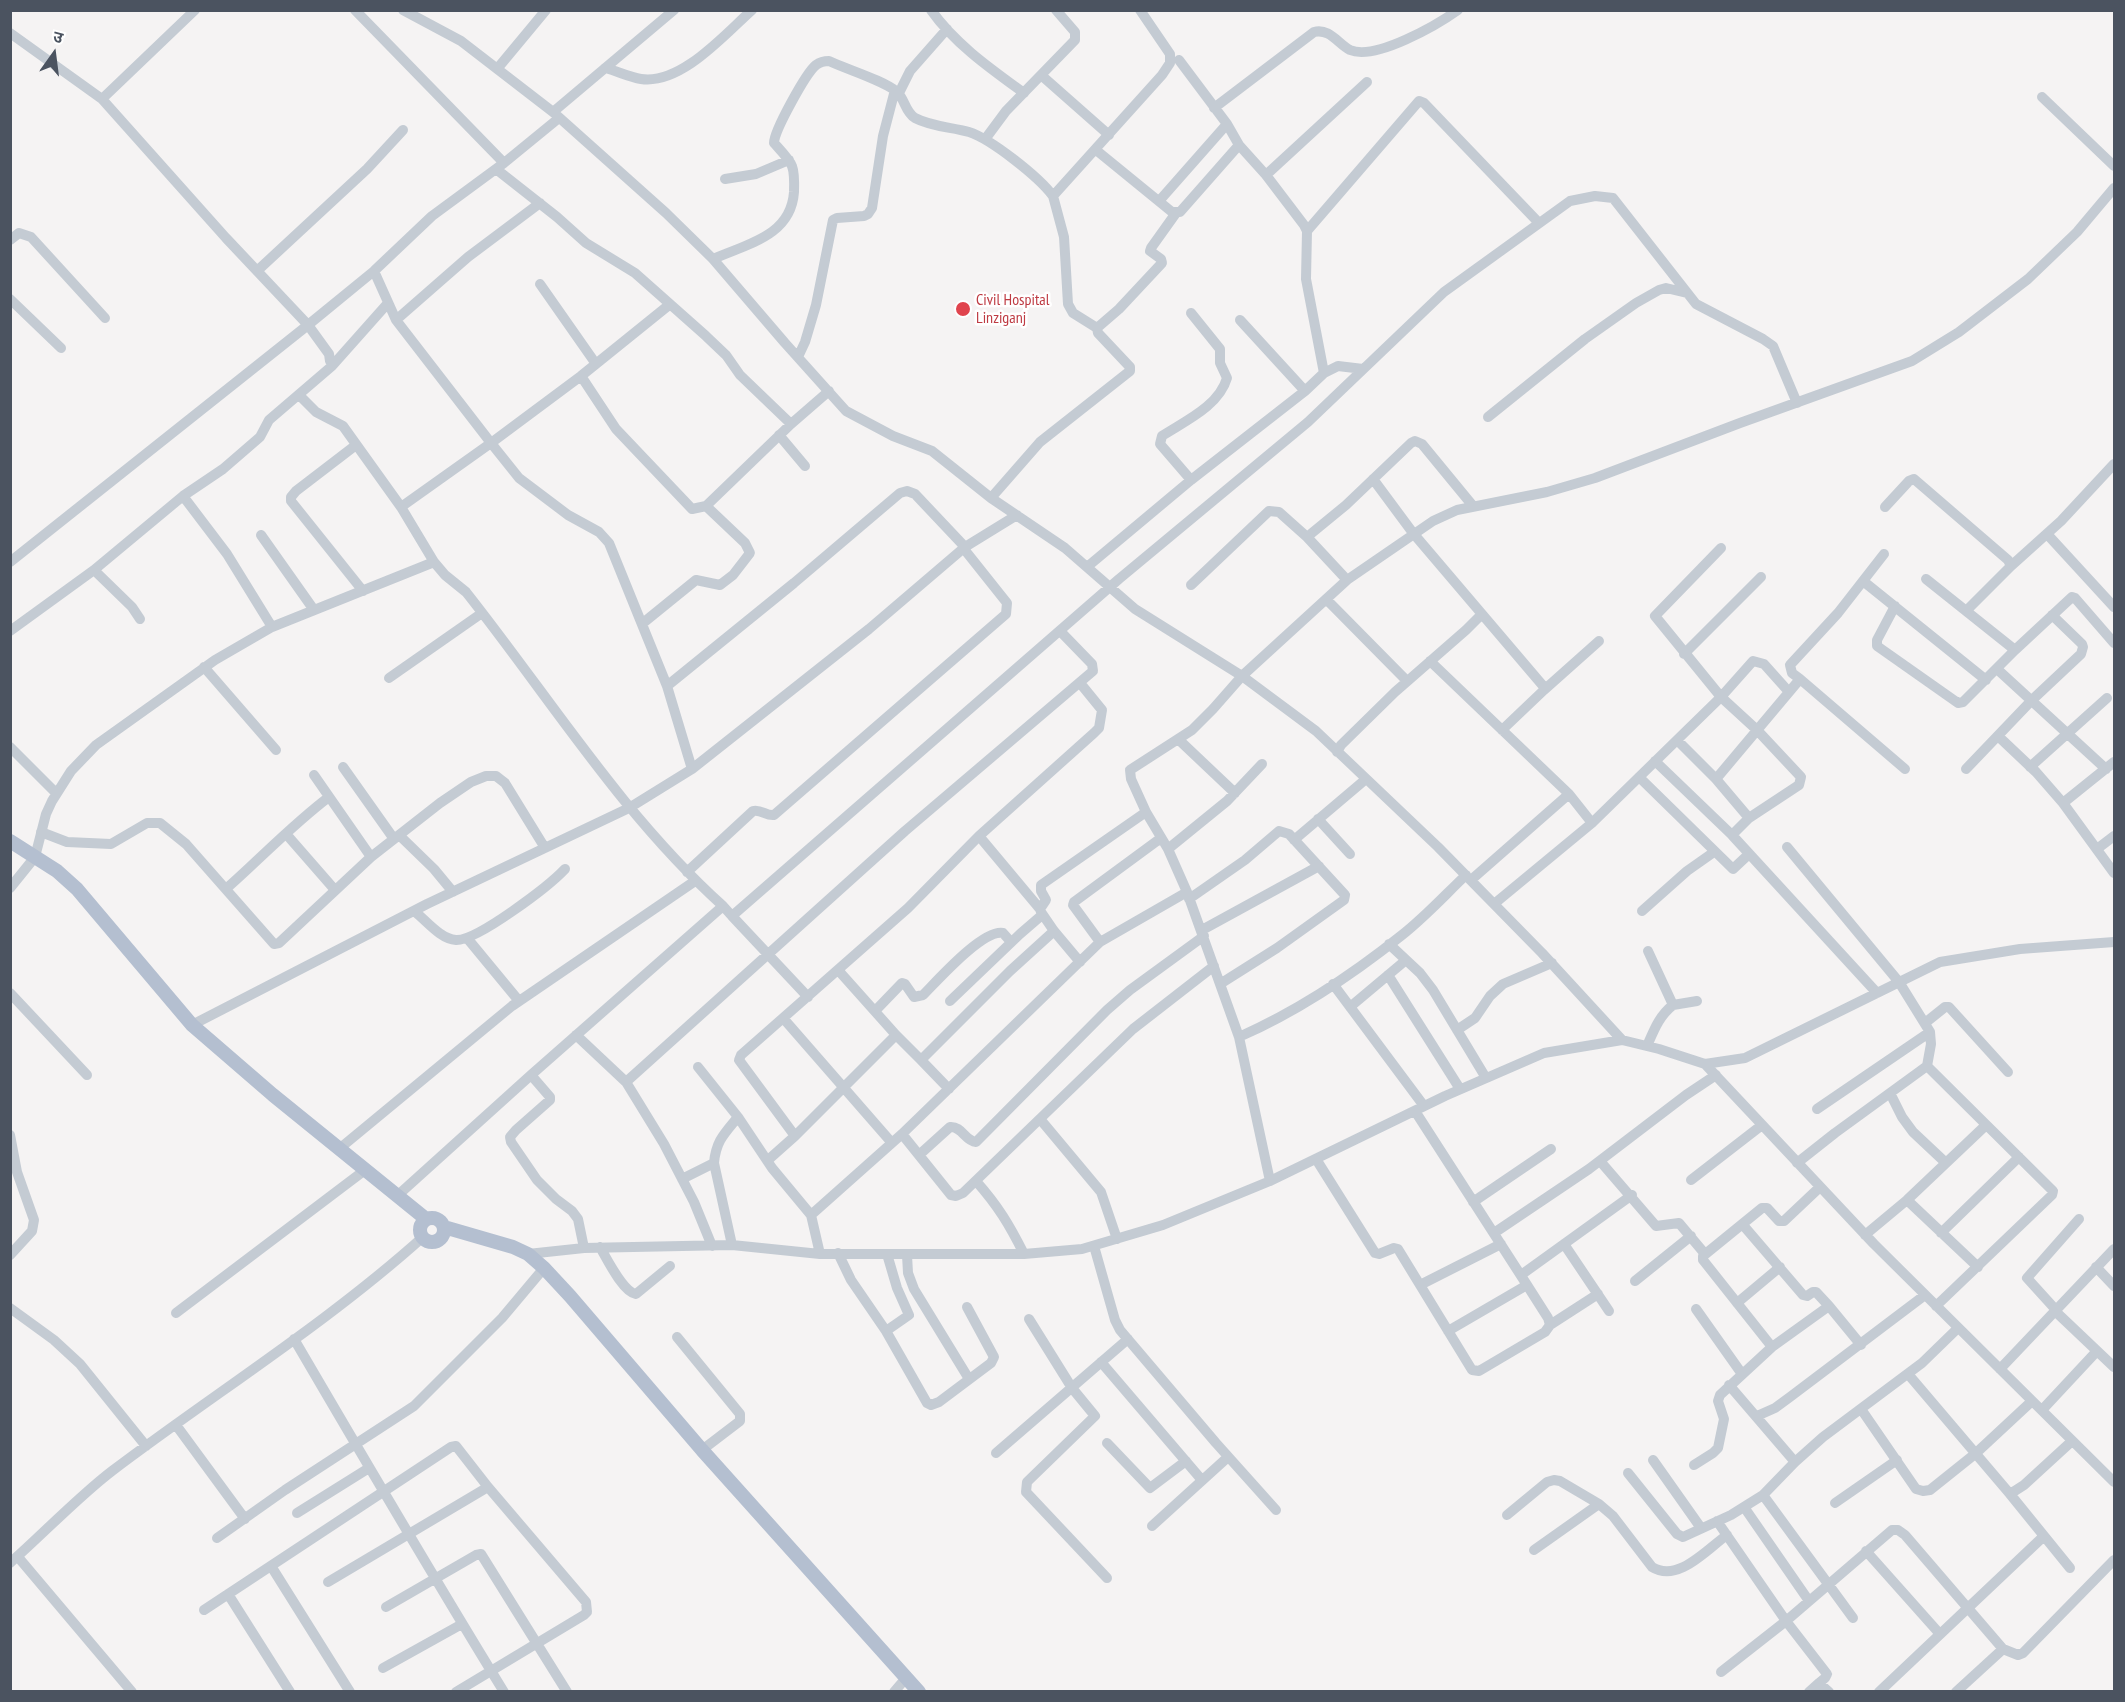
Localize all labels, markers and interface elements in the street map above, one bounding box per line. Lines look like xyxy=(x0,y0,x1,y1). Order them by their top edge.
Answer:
north arrow xyxy=(24,24,84,84)
text: उ xyxy=(51,26,65,47)
place label: Civil Hospital Linziganj xyxy=(976,290,1049,328)
marker: Civil Hospital Linziganj xyxy=(954,300,972,318)

